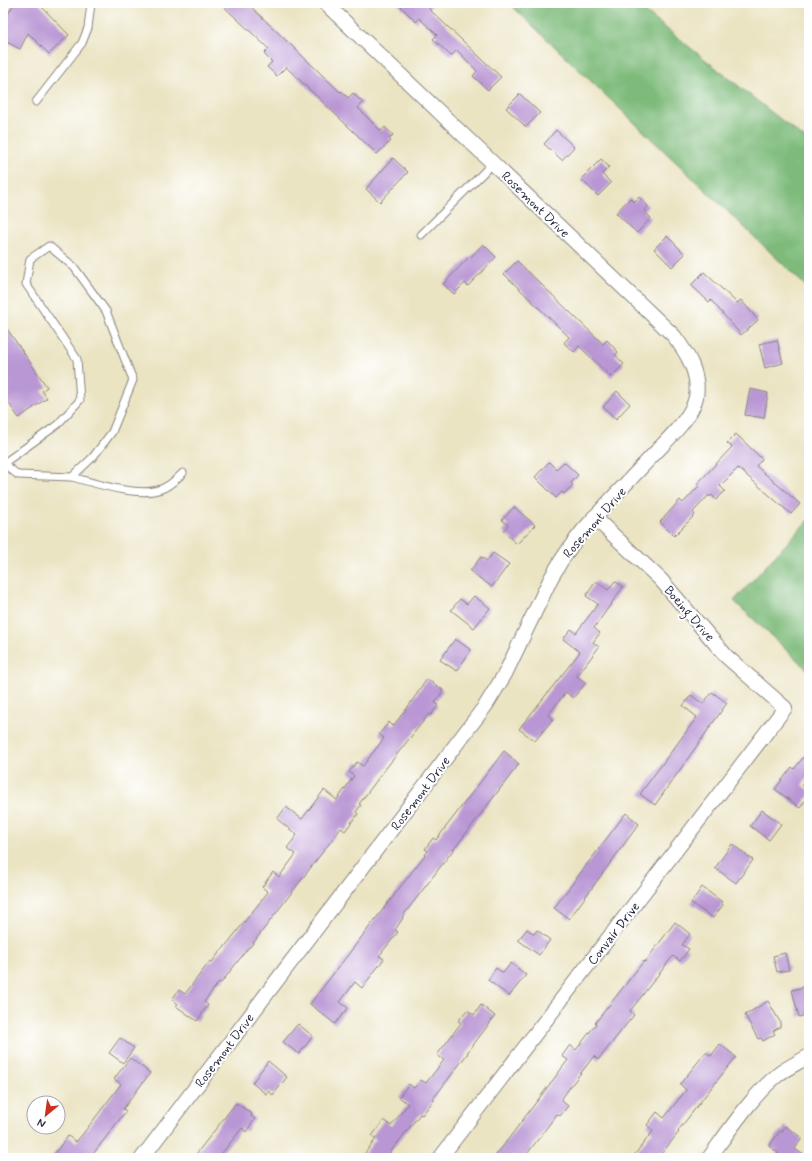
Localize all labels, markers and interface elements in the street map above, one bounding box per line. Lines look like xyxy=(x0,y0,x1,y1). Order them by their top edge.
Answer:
street label: Rosemont Drive xyxy=(497,168,573,242)
street label: Rosemont Drive xyxy=(560,484,631,562)
street label: Boeing Drive xyxy=(658,583,718,647)
street label: Rosemont Drive xyxy=(388,753,455,834)
street label: Convair Drive xyxy=(584,899,644,969)
street label: Rosemont Drive xyxy=(192,1010,259,1091)
north arrow xyxy=(26,1095,66,1135)
text: N xyxy=(35,1115,48,1131)

